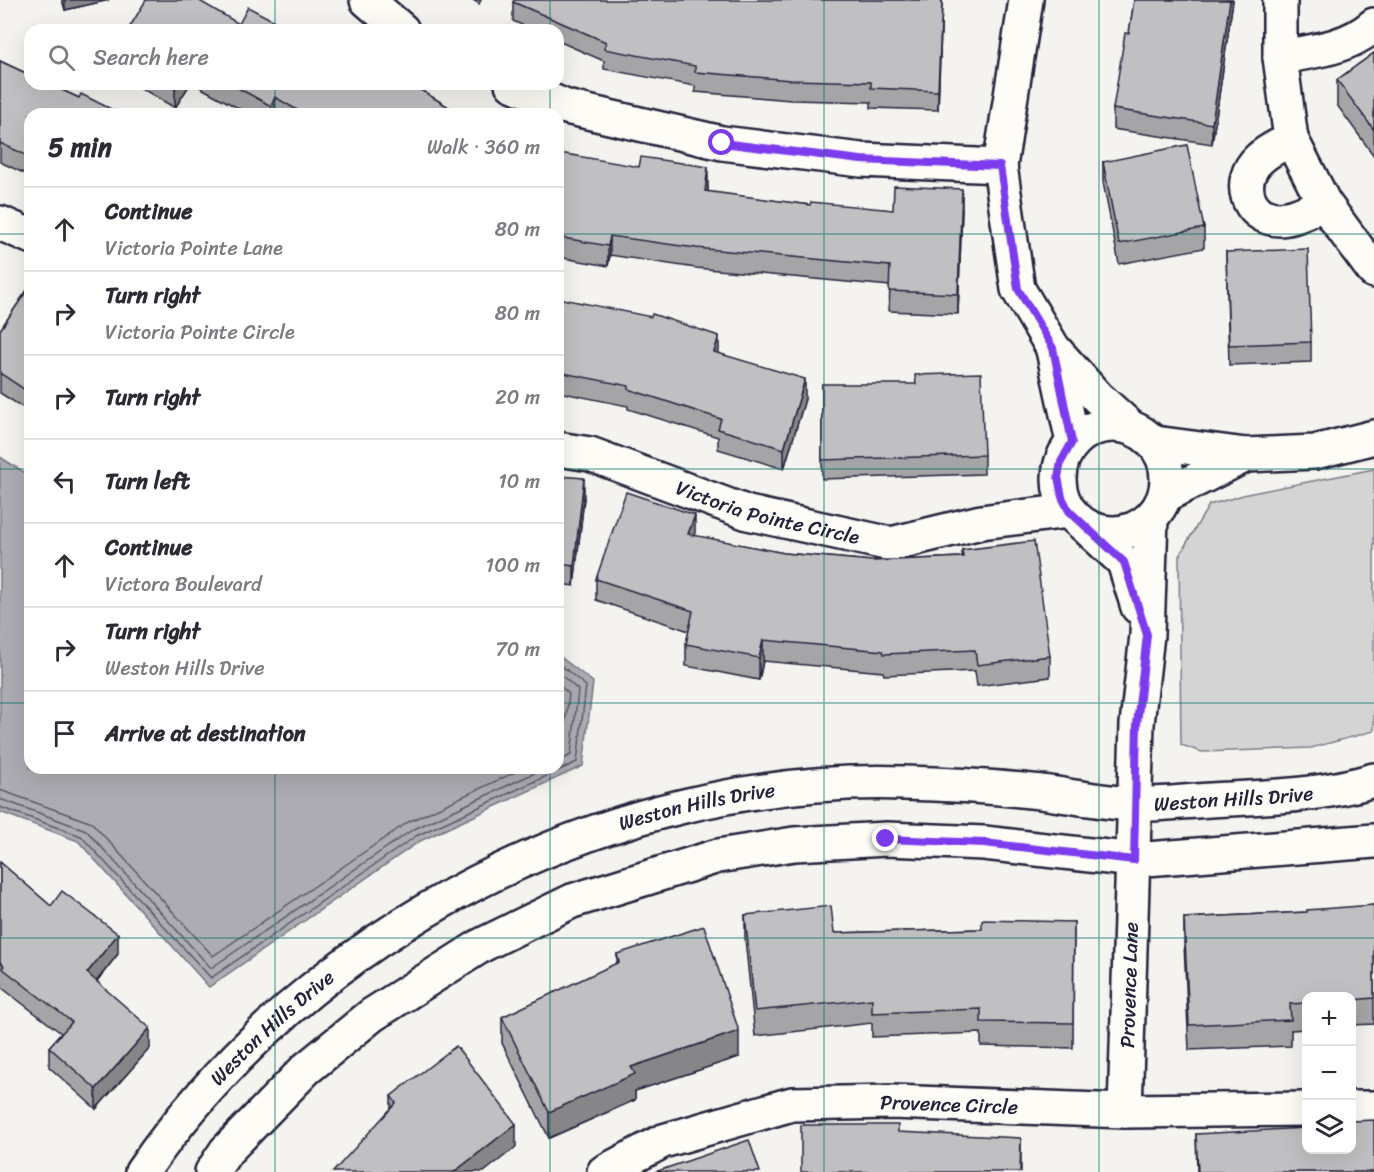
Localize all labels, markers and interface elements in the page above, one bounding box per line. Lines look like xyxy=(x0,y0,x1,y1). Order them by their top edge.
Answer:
search box xyxy=(24,24,564,90)
text: Search here xyxy=(93,38,209,77)
icon: search xyxy=(45,41,78,74)
text: 5 min xyxy=(48,124,112,170)
route start xyxy=(708,129,734,155)
text: Walk · 360 m xyxy=(427,130,540,165)
text: Continue xyxy=(105,192,193,231)
text: 80 m xyxy=(495,212,540,247)
icon: ahead xyxy=(48,213,81,246)
text: Victoria Pointe Lane xyxy=(105,231,283,266)
text: Turn right xyxy=(105,276,200,315)
text: 80 m xyxy=(495,296,540,331)
icon: right xyxy=(48,297,81,330)
text: Victoria Pointe Circle xyxy=(105,315,295,350)
text: Turn right xyxy=(105,378,200,417)
text: 20 m xyxy=(495,380,540,415)
icon: right xyxy=(48,381,81,414)
text: Turn left xyxy=(105,462,190,501)
text: 10 m xyxy=(498,464,540,499)
icon: left xyxy=(48,465,81,498)
street label: Victoria Pointe Circle xyxy=(671,471,863,555)
text: Continue xyxy=(105,528,193,567)
text: 100 m xyxy=(486,548,540,583)
icon: ahead xyxy=(48,549,81,582)
text: Victora Boulevard xyxy=(105,567,262,602)
text: Turn right xyxy=(105,612,200,651)
text: 70 m xyxy=(495,632,540,667)
icon: right xyxy=(48,633,81,666)
text: Weston Hills Drive xyxy=(105,651,265,686)
text: Arrive at destination xyxy=(105,714,306,753)
icon: arrive xyxy=(48,717,81,750)
street label: Weston Hills Drive xyxy=(614,773,777,841)
street label: Weston Hills Drive xyxy=(1153,776,1315,822)
route end xyxy=(872,825,898,851)
street label: Provence Lane xyxy=(1110,921,1149,1049)
street label: Weston Hills Drive xyxy=(201,961,342,1094)
map controls xyxy=(1302,992,1356,1154)
button: + xyxy=(1302,992,1356,1046)
button: − xyxy=(1302,1046,1356,1100)
street label: Provence Circle xyxy=(880,1085,1019,1125)
button: layers xyxy=(1302,1100,1356,1154)

